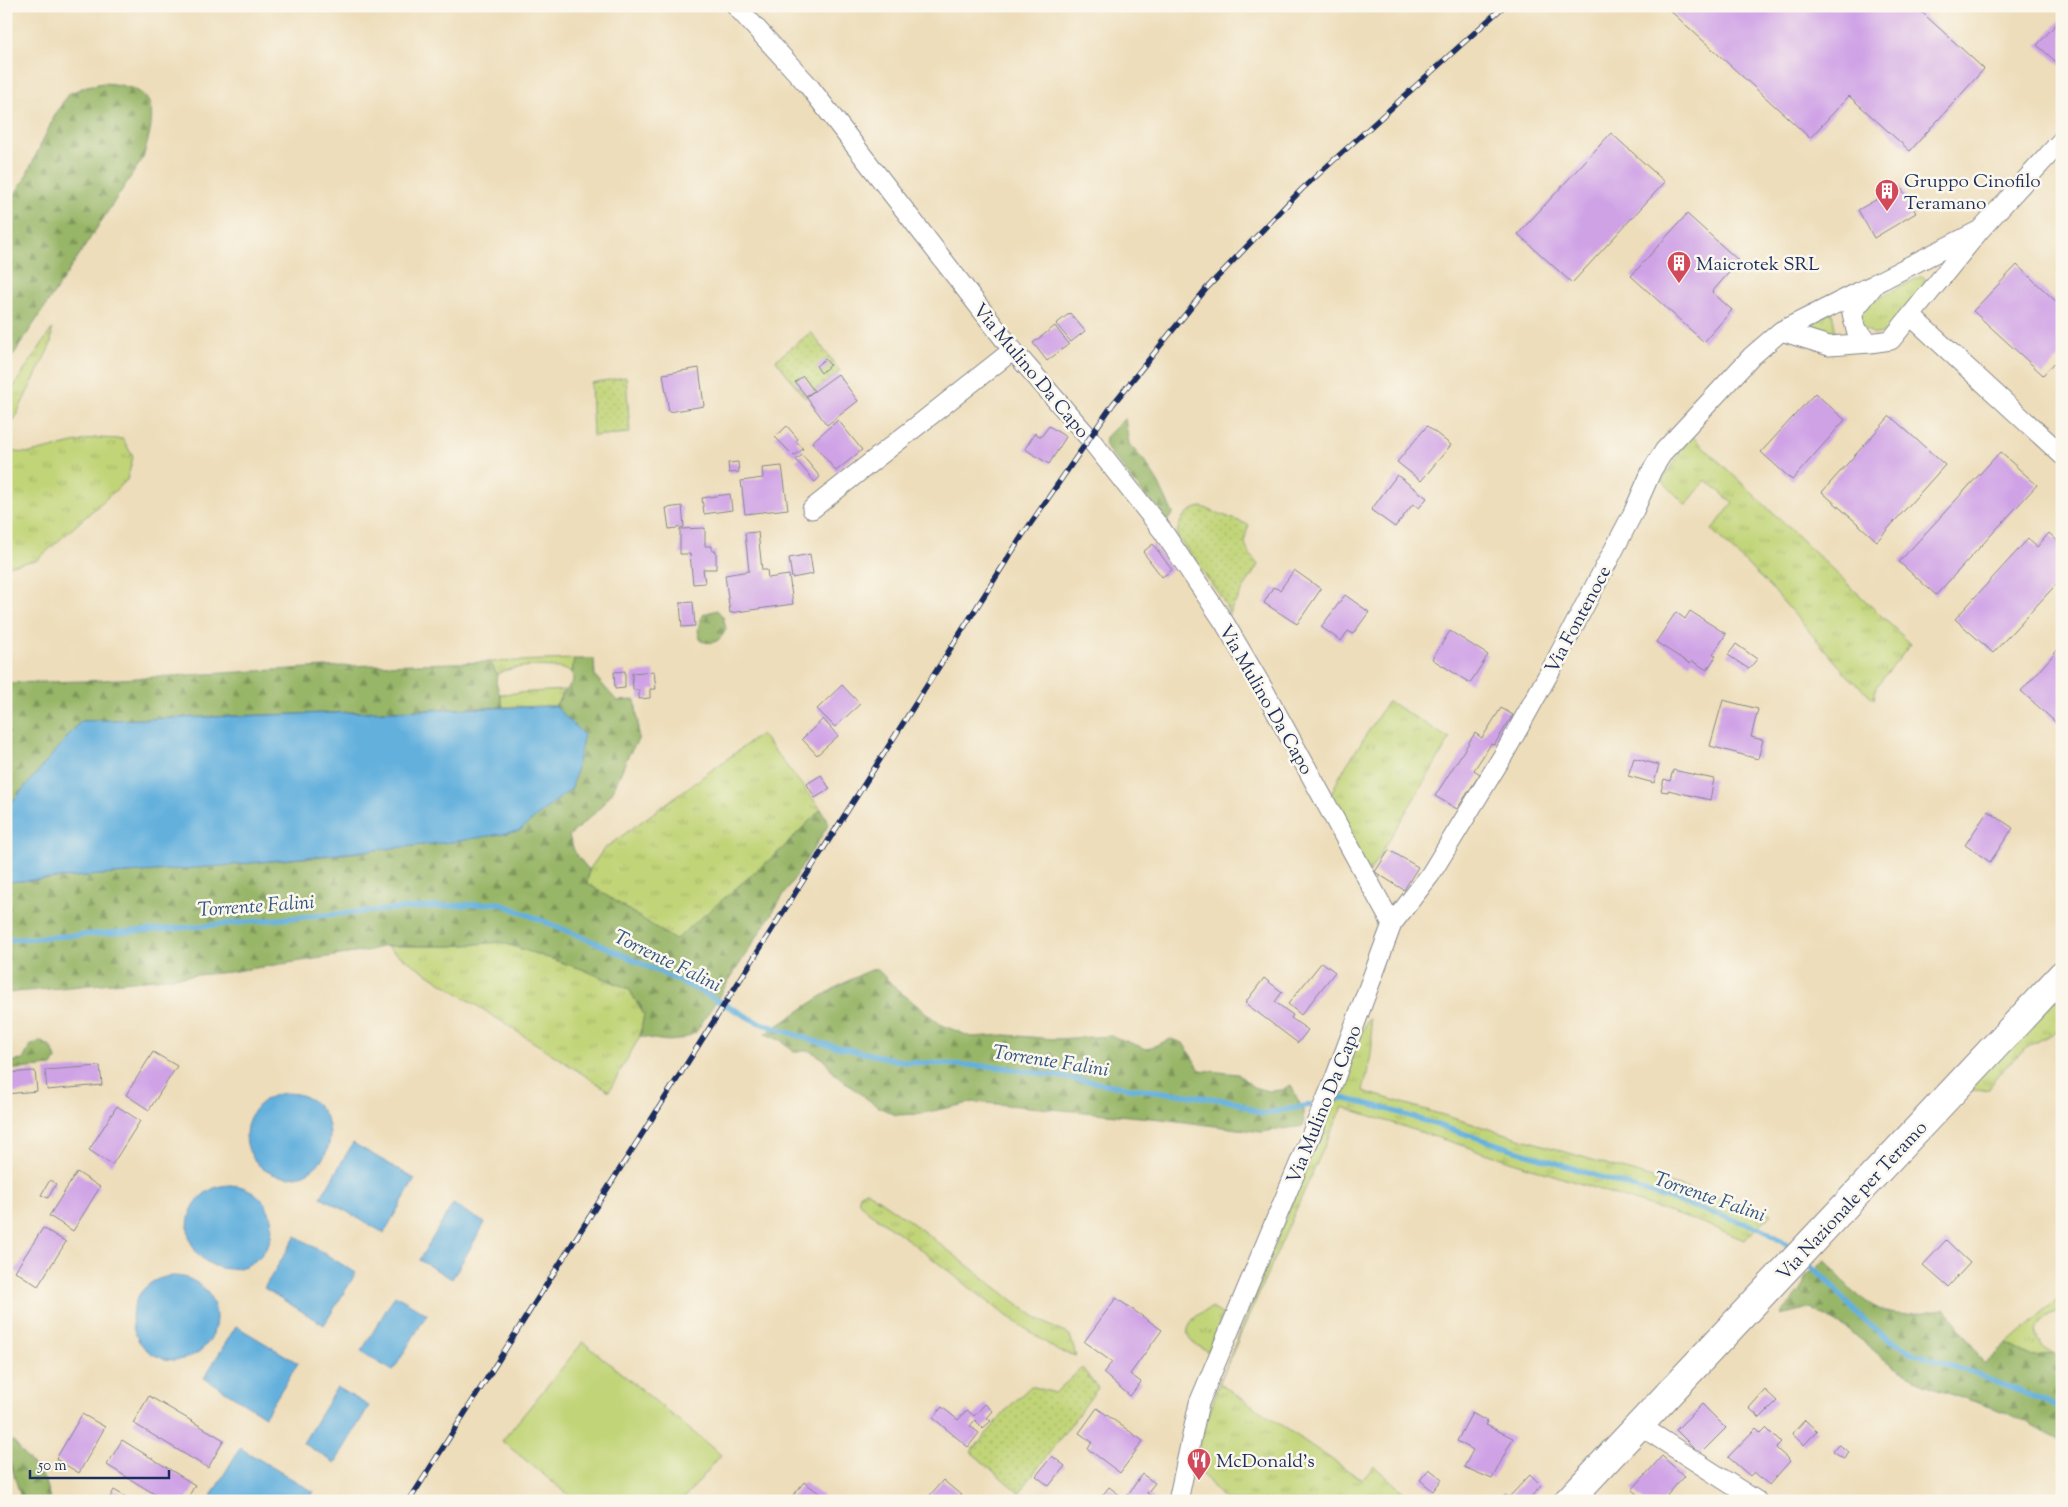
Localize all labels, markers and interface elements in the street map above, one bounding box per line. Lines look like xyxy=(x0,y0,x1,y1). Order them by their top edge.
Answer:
place label: Gruppo Cinofilo Teramano xyxy=(1904,169,2041,218)
building icon: Gruppo Cinofilo Teramano xyxy=(1874,178,1900,212)
building icon: Maicrotek SRL xyxy=(1666,250,1692,284)
place label: Maicrotek SRL xyxy=(1696,252,1820,279)
street label: Via Mulino Da Capo xyxy=(965,298,1095,445)
street label: Via Fontenoce xyxy=(1540,561,1619,679)
street label: Via Mulino Da Capo xyxy=(1211,620,1319,780)
water label: Torrente Falini xyxy=(197,889,316,926)
water label: Torrente Falini xyxy=(608,924,726,1001)
street label: Via Mulino Da Capo xyxy=(1281,1021,1370,1188)
water label: Torrente Falini xyxy=(991,1039,1111,1086)
street label: Via Nazionale per Teramo xyxy=(1771,1116,1934,1288)
water label: Torrente Falini xyxy=(1649,1166,1769,1231)
scale bar xyxy=(30,1447,169,1479)
restaurant icon: McDonald's xyxy=(1186,1447,1212,1481)
place label: McDonald's xyxy=(1216,1449,1315,1476)
text: 50 m xyxy=(37,1456,67,1477)

